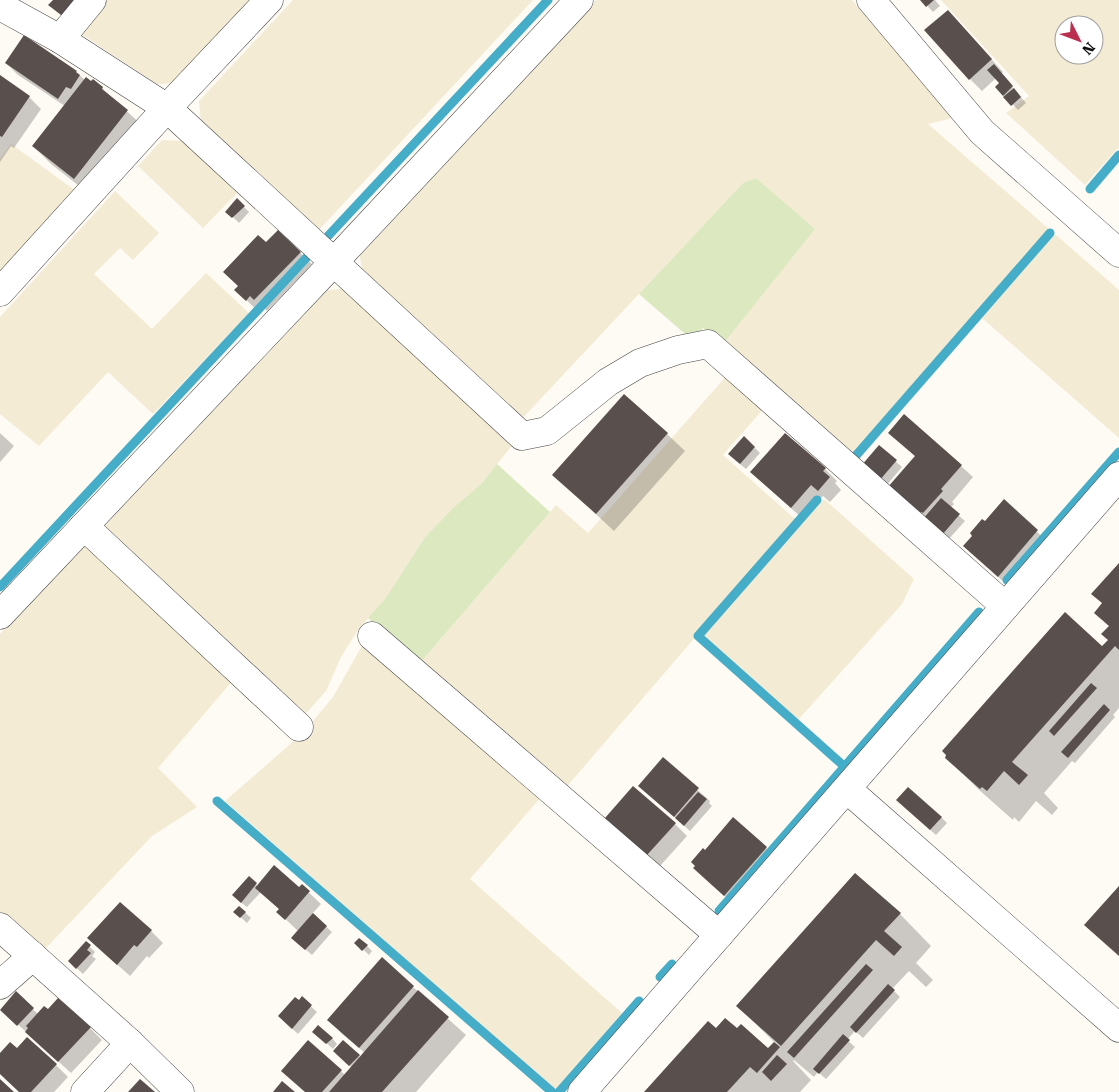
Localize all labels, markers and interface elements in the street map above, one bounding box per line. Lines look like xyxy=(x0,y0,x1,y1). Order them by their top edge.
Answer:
north arrow xyxy=(1054,15,1104,65)
text: N xyxy=(1079,39,1098,58)

